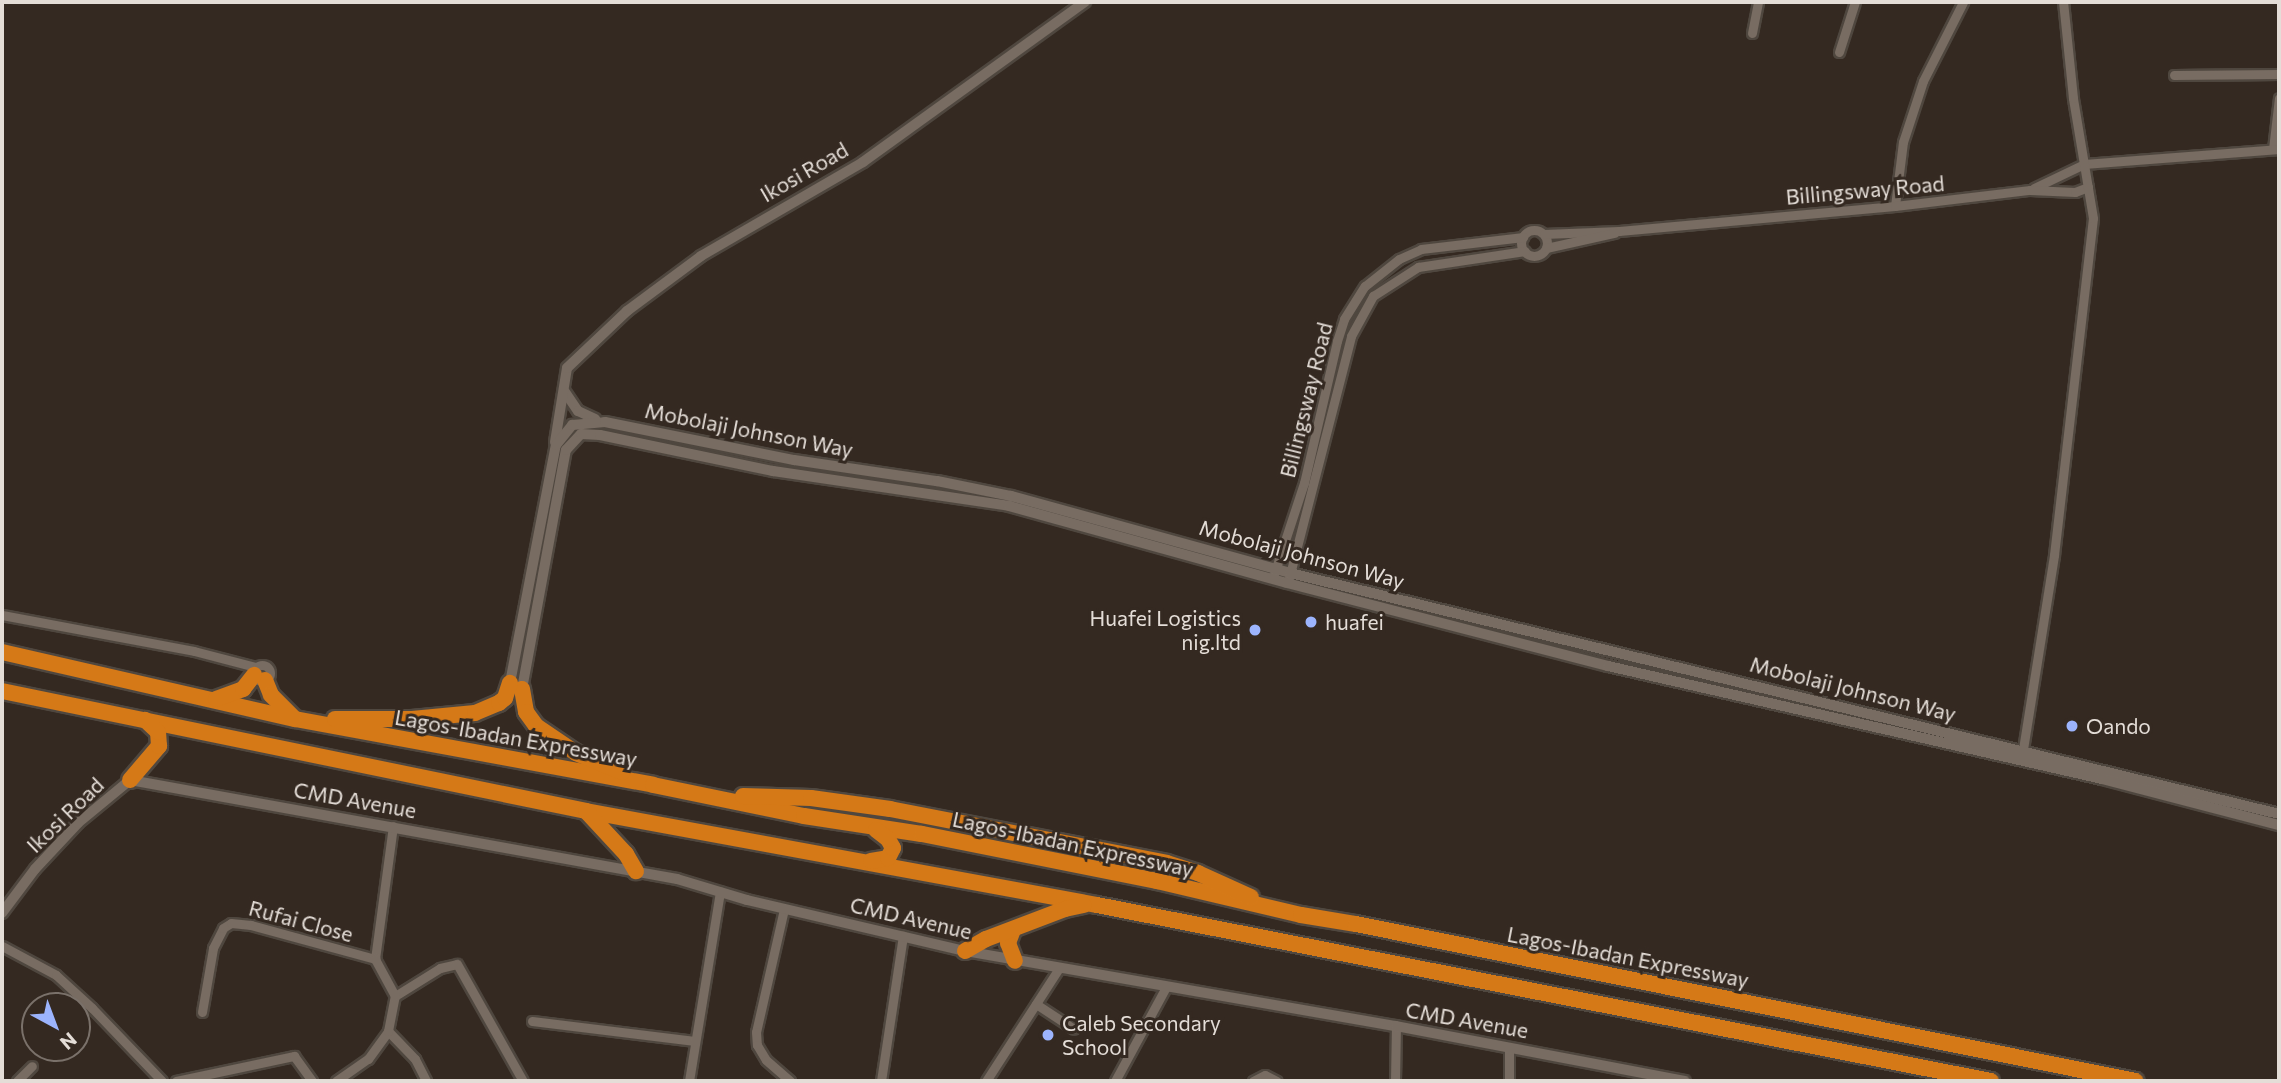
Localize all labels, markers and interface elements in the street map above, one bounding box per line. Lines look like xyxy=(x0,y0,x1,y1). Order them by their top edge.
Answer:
street label: Ikosi Road xyxy=(756,137,852,207)
street label: Billingsway Road xyxy=(1785,171,1945,209)
street label: Billingsway Road xyxy=(1275,320,1337,480)
street label: Mobolaji Johnson Way xyxy=(643,397,855,463)
street label: Mobolaji Johnson Way xyxy=(1197,514,1407,594)
place label: Huafei Logistics nig.ltd xyxy=(1089,605,1241,655)
place label: huafei xyxy=(1325,609,1384,635)
marker: huafei xyxy=(1303,614,1319,630)
marker: Huafei Logistics nig.ltd xyxy=(1247,622,1263,638)
street label: Mobolaji Johnson Way xyxy=(1747,651,1959,727)
street label: Lagos-Ibadan Expressway xyxy=(393,704,639,772)
place label: Oando xyxy=(2086,713,2151,739)
marker: Oando xyxy=(2064,718,2080,734)
street label: Ikosi Road xyxy=(21,772,109,858)
street label: CMD Avenue xyxy=(292,777,418,823)
street label: Lagos-Ibadan Expressway xyxy=(950,806,1196,882)
street label: CMD Avenue xyxy=(848,892,974,944)
street label: Rufai Close xyxy=(246,895,356,947)
street label: Lagos-Ibadan Expressway xyxy=(1505,921,1751,993)
north arrow xyxy=(21,992,91,1062)
street label: CMD Avenue xyxy=(1404,997,1530,1043)
place label: Caleb Secondary School xyxy=(1062,1010,1221,1060)
marker: Caleb Secondary School xyxy=(1040,1027,1056,1043)
text: N xyxy=(56,1028,82,1055)

